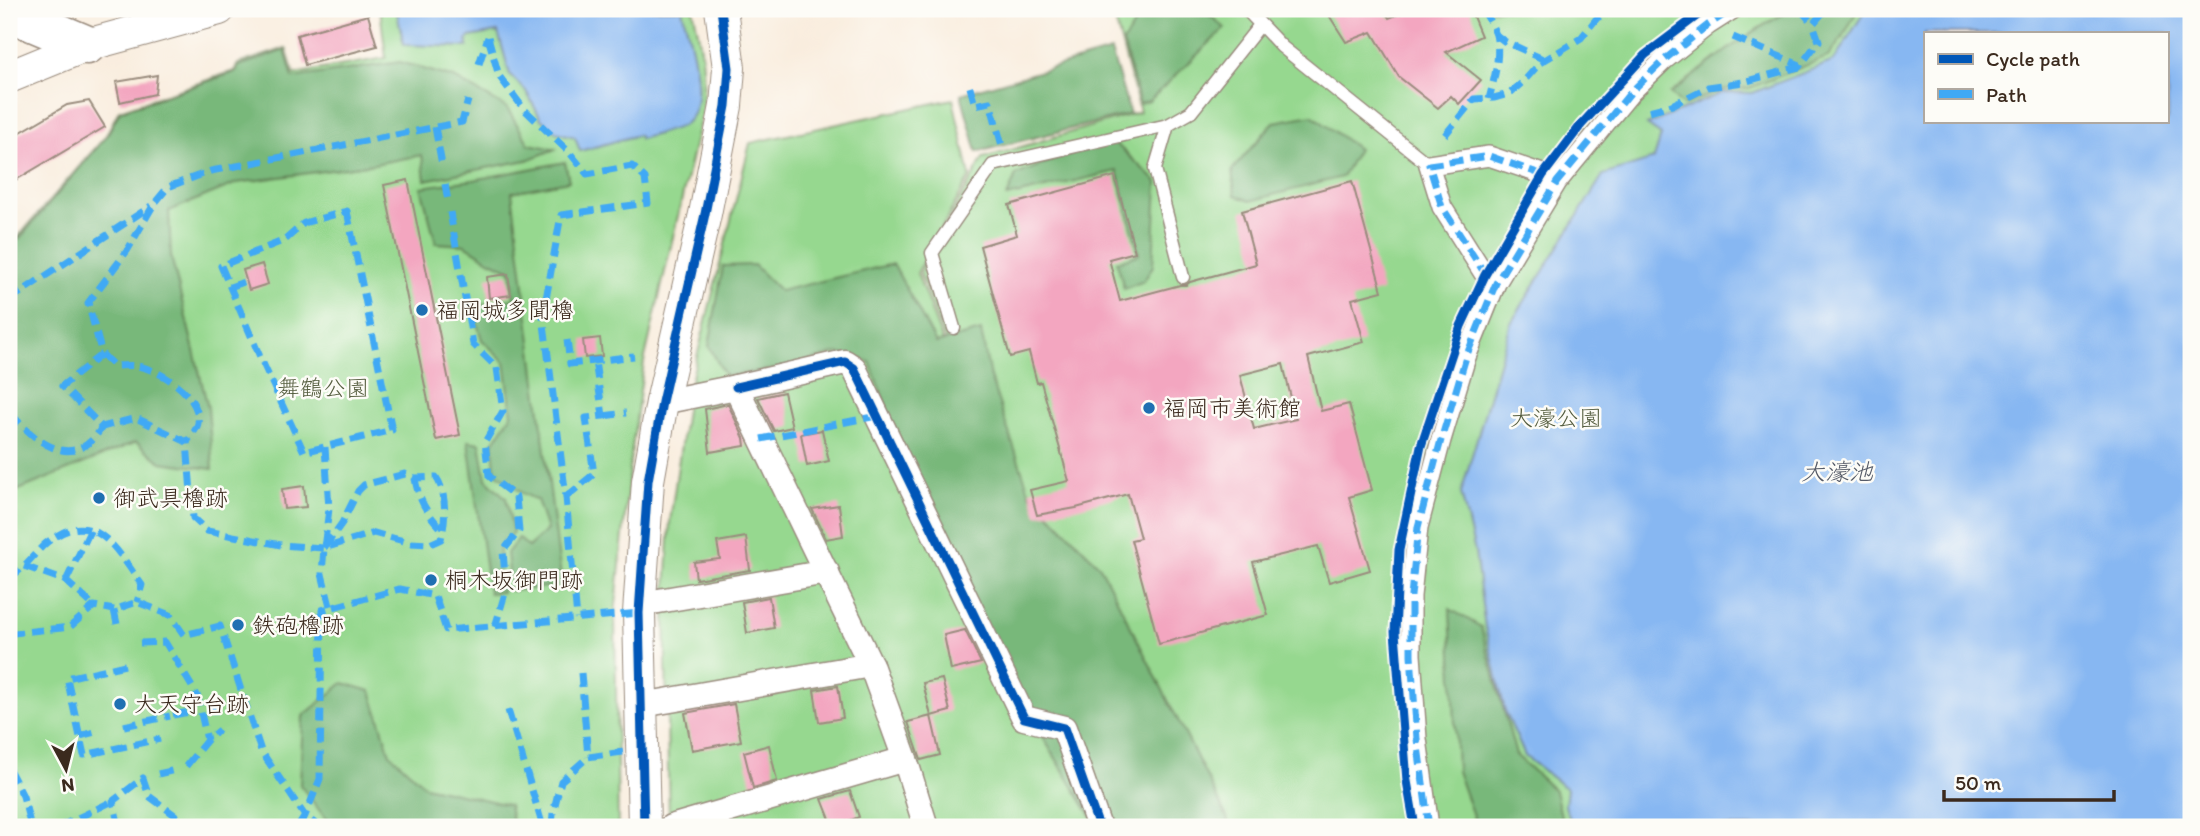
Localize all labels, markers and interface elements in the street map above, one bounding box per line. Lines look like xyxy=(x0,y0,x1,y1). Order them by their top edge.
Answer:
legend xyxy=(1924,32,2168,122)
text: Cycle path xyxy=(1986,46,2080,71)
text: Path xyxy=(1986,82,2027,107)
place label: 福岡城多聞櫓 xyxy=(436,296,574,324)
marker: 福岡城多聞櫓 xyxy=(414,302,430,318)
park label: 舞鶴公園 xyxy=(277,374,369,402)
place label: 福岡市美術館 xyxy=(1163,394,1301,422)
marker: 福岡市美術館 xyxy=(1141,400,1157,416)
park label: 大濠公園 xyxy=(1510,404,1602,432)
water label: 大濠池 xyxy=(1801,457,1874,486)
place label: 御武具櫓跡 xyxy=(113,484,228,512)
marker: 御武具櫓跡 xyxy=(91,490,107,506)
place label: 桐木坂御門跡 xyxy=(445,566,583,594)
marker: 桐木坂御門跡 xyxy=(423,572,439,588)
place label: 鉄砲櫓跡 xyxy=(252,611,344,639)
marker: 鉄砲櫓跡 xyxy=(230,617,246,633)
place label: 大天守台跡 xyxy=(134,690,249,718)
marker: 大天守台跡 xyxy=(112,696,128,712)
north arrow xyxy=(32,734,102,804)
scale bar xyxy=(1944,759,2114,803)
text: 50 m xyxy=(1955,770,2002,795)
text: N xyxy=(60,773,76,798)

